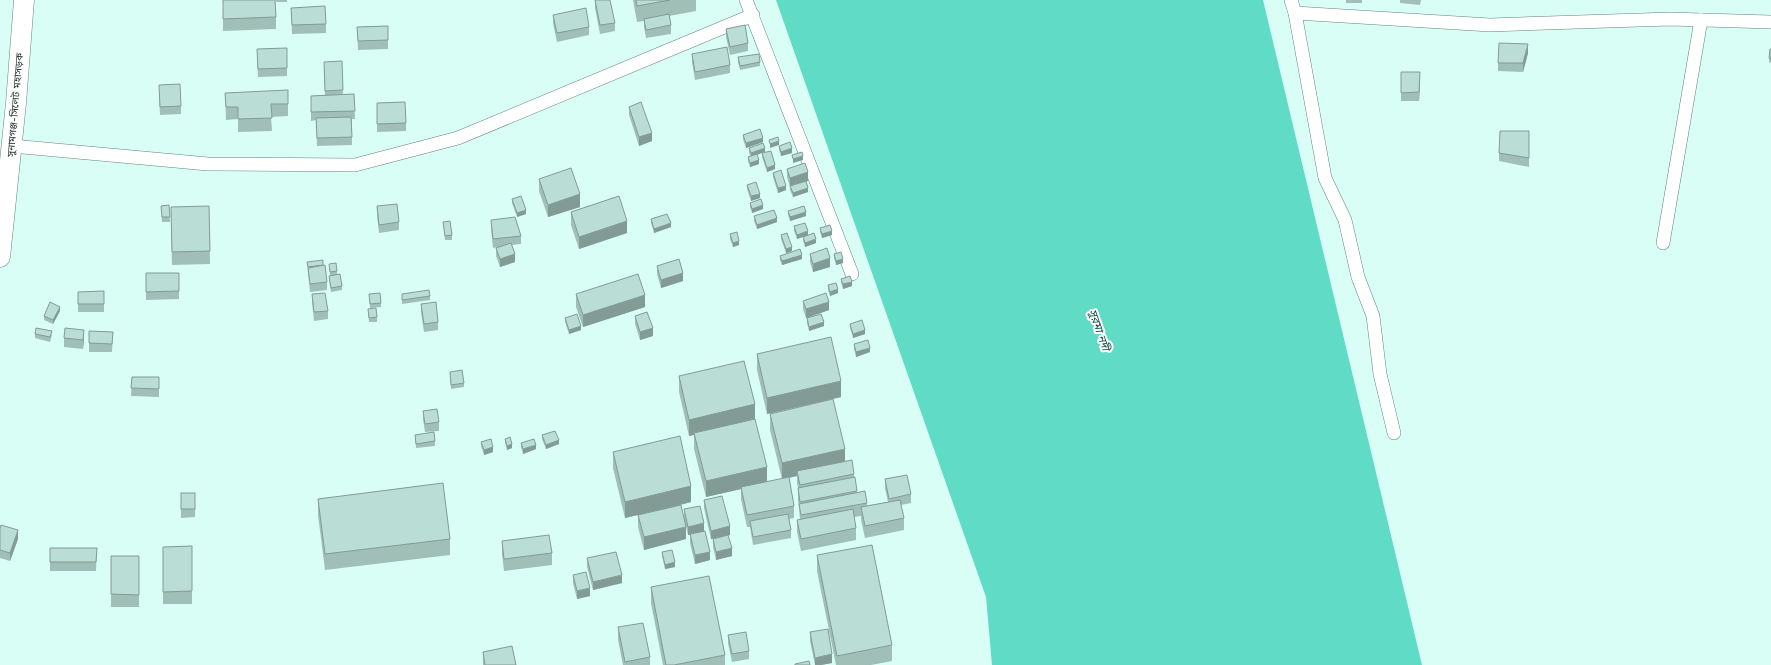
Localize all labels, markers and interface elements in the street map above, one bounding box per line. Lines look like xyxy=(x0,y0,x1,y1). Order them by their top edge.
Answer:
street label: সুনামগঞ্জ-সিলেট মহাসড়ক xyxy=(5,52,26,159)
water label: সুরমা নদী xyxy=(1086,308,1113,354)

